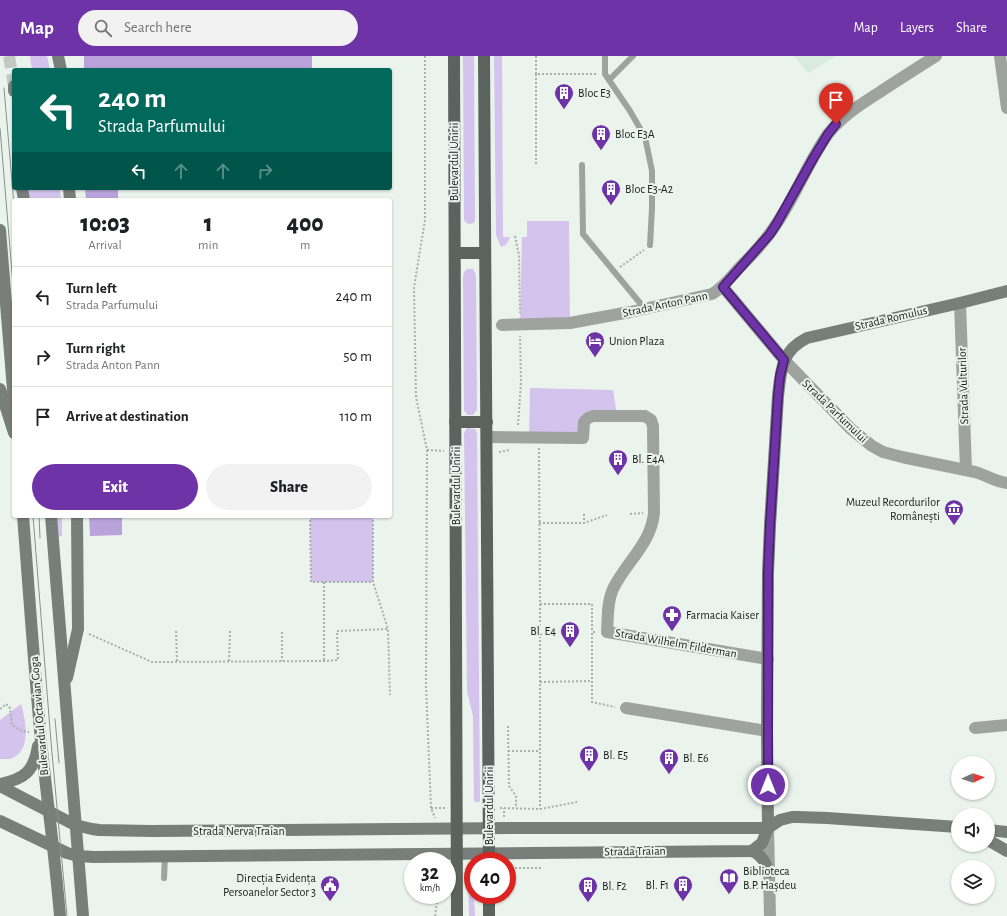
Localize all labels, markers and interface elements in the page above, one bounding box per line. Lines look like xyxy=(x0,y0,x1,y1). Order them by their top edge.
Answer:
search box xyxy=(78,10,358,46)
icon: search xyxy=(92,17,114,39)
text: Map xyxy=(20,19,54,38)
text: Search here xyxy=(124,20,192,35)
text: Map xyxy=(853,21,878,35)
text: Layers xyxy=(900,21,934,35)
text: Share xyxy=(956,21,987,35)
building icon: Bloc E3 xyxy=(553,82,575,110)
pin xyxy=(819,83,853,124)
icon: left xyxy=(32,84,84,136)
text: 240 m xyxy=(98,85,167,113)
place label: Bloc E3 xyxy=(578,87,611,99)
icon: arrive xyxy=(825,89,847,111)
text: Strada Parfumului xyxy=(98,118,226,136)
street label: Bulevardul Unirii xyxy=(448,123,460,201)
building icon: Bloc E3A xyxy=(590,123,612,151)
place label: Bloc E3A xyxy=(615,128,655,140)
icon: left xyxy=(128,160,150,182)
icon: ahead xyxy=(170,160,192,182)
icon: ahead xyxy=(212,160,234,182)
icon: right xyxy=(254,160,276,182)
building icon: Bloc E3-A2 xyxy=(600,178,622,206)
place label: Bloc E3-A2 xyxy=(625,183,674,195)
text: 10:03 xyxy=(80,212,130,236)
text: 1 xyxy=(204,212,213,236)
text: 400 xyxy=(287,212,324,236)
text: Arrival xyxy=(88,239,122,252)
text: min xyxy=(198,239,218,252)
text: m xyxy=(300,239,310,252)
text: Turn left xyxy=(66,281,117,296)
icon: left xyxy=(32,286,54,308)
text: 240 m xyxy=(336,289,372,304)
street label: Strada Anton Pann xyxy=(621,289,709,319)
text: Strada Parfumului xyxy=(66,299,158,312)
street label: Strada Romulus xyxy=(854,304,928,332)
hotel icon: Union Plaza xyxy=(584,330,606,358)
place label: Union Plaza xyxy=(609,335,665,347)
text: Turn right xyxy=(66,341,125,356)
icon: right xyxy=(32,346,54,368)
street label: Strada Vulturilor xyxy=(956,347,970,425)
text: 50 m xyxy=(343,349,372,364)
text: Strada Anton Pann xyxy=(66,359,160,372)
street label: Strada Parfumului xyxy=(800,377,870,445)
icon: arrive xyxy=(32,406,54,428)
text: Arrive at destination xyxy=(66,409,189,424)
text: 110 m xyxy=(339,409,372,424)
street label: Bulevardul Unirii xyxy=(450,447,462,525)
building icon: Bl. E4A xyxy=(607,448,629,476)
place label: Bl. E4A xyxy=(632,453,665,465)
button: Exit xyxy=(32,464,198,510)
button: Share xyxy=(206,464,372,510)
place label: Muzeul Recordurilor Românești xyxy=(846,496,940,524)
museum icon: Muzeul Recordurilor Românești xyxy=(943,498,965,526)
pharmacy icon: Farmacia Kaiser xyxy=(661,604,683,632)
place label: Farmacia Kaiser xyxy=(686,609,759,621)
building icon: Bl. E4 xyxy=(559,620,581,648)
place label: Bl. E4 xyxy=(530,625,556,637)
street label: Strada Wilhelm Filderman xyxy=(614,626,738,660)
street label: Bulevardul Octavian Goga xyxy=(28,655,50,776)
building icon: Bl. E5 xyxy=(578,744,600,772)
building icon: Bl. E6 xyxy=(658,747,680,775)
place label: Bl. E5 xyxy=(603,749,628,761)
place label: Bl. E6 xyxy=(683,752,709,764)
north arrow xyxy=(951,756,995,800)
map controls xyxy=(951,756,995,904)
position arrow xyxy=(747,764,789,806)
street label: Bulevardul Unirii xyxy=(483,767,495,845)
button: sound xyxy=(951,808,995,852)
street label: Strada Nerva Traian xyxy=(193,825,285,837)
street label: Strada Traian xyxy=(604,844,666,858)
speed limit sign: 40 xyxy=(464,852,516,904)
button: layers xyxy=(951,860,995,904)
text: 32 xyxy=(421,863,439,883)
place label: Biblioteca B.P. Hașdeu xyxy=(743,865,796,893)
library icon: Biblioteca B.P. Hașdeu xyxy=(718,867,740,895)
place label: Direcția Evidența Persoanelor Sector 3 xyxy=(223,872,316,898)
public building icon: Direcția Evidența Persoanelor Sector 3 xyxy=(319,874,341,902)
building icon: Bl. F1 xyxy=(672,874,694,902)
building icon: Bl. F2 xyxy=(577,875,599,903)
place label: Bl. F1 xyxy=(646,879,669,891)
place label: Bl. F2 xyxy=(602,880,627,892)
text: km/h xyxy=(420,883,440,893)

